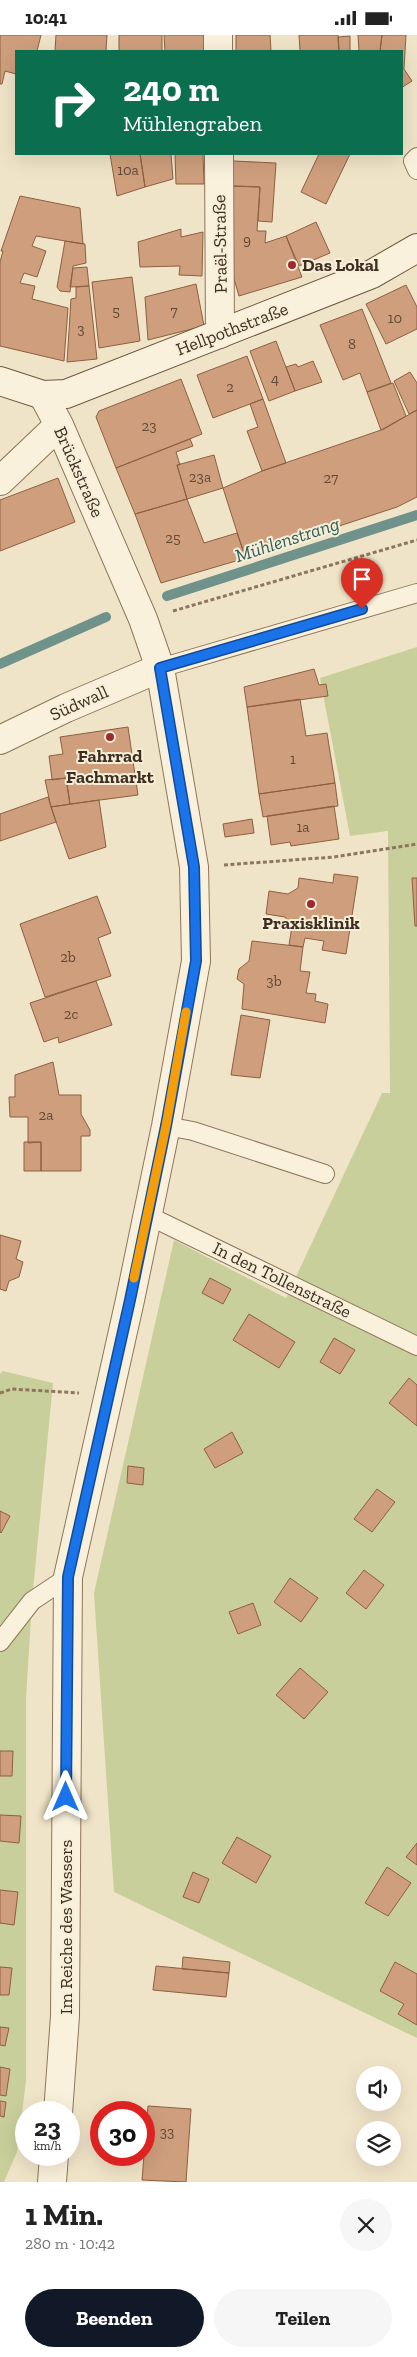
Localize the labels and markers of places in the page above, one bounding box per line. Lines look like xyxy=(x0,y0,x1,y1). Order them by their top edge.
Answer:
place label: Das Lokal xyxy=(302,254,379,276)
marker: Das Lokal xyxy=(286,259,298,271)
pin xyxy=(341,558,383,609)
marker: Fahrrad Fachmarkt xyxy=(104,731,116,743)
place label: Fahrrad Fachmarkt xyxy=(66,745,155,788)
marker: Praxisklinik xyxy=(305,898,317,910)
place label: Praxisklinik xyxy=(262,912,360,934)

